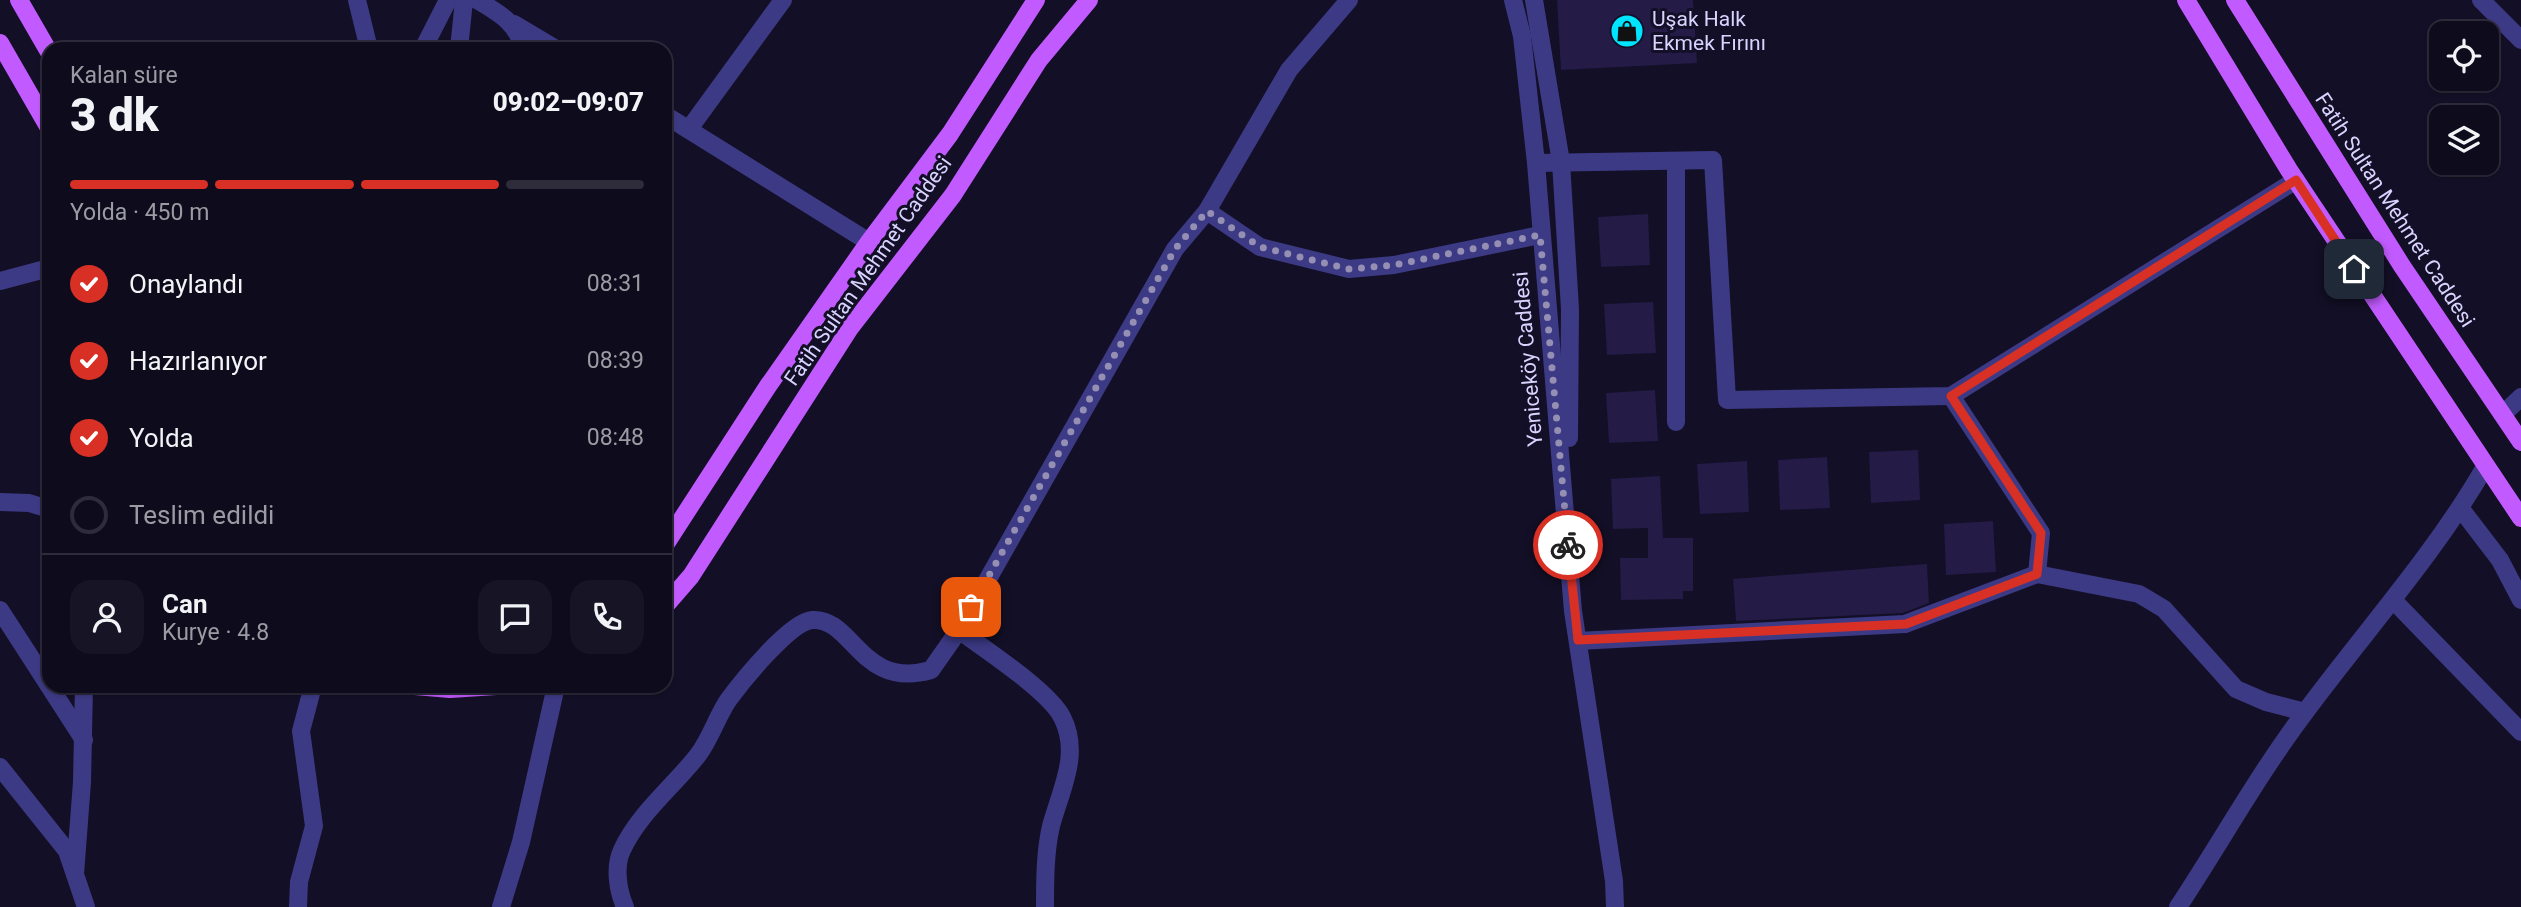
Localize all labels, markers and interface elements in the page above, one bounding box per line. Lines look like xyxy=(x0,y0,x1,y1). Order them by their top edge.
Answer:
place label: Uşak Halk Ekmek Fırını xyxy=(1652,7,1766,55)
shop icon: Uşak Halk Ekmek Fırını xyxy=(1608,12,1646,50)
map controls xyxy=(2429,21,2499,175)
button: locate xyxy=(2429,21,2499,91)
text: Kalan süre xyxy=(70,62,178,89)
text: 09:02–09:07 xyxy=(493,87,644,117)
text: 3 dk xyxy=(70,88,159,142)
street label: Fatih Sultan Mehmet Caddesi xyxy=(2310,88,2480,332)
button: layers xyxy=(2429,105,2499,175)
street label: Fatih Sultan Mehmet Caddesi xyxy=(780,152,956,390)
text: Yolda · 450 m xyxy=(70,199,209,226)
pin xyxy=(2324,239,2384,299)
icon: home xyxy=(2335,250,2373,288)
icon: check xyxy=(70,265,108,303)
text: Onaylandı xyxy=(129,269,243,299)
text: 08:31 xyxy=(587,270,644,297)
street label: Yeniceköy Caddesi xyxy=(1508,271,1548,447)
icon: check xyxy=(70,342,108,380)
text: Hazırlanıyor xyxy=(129,346,267,376)
text: 08:39 xyxy=(587,347,644,374)
icon: check xyxy=(70,419,108,457)
text: Yolda xyxy=(129,423,194,453)
text: 08:48 xyxy=(587,424,644,451)
text: Teslim edildi xyxy=(129,500,274,530)
courier xyxy=(1533,510,1603,580)
icon: bike xyxy=(1549,526,1587,564)
pin xyxy=(941,577,1001,637)
button: person xyxy=(70,580,144,654)
button: chat xyxy=(478,580,552,654)
button: phone xyxy=(570,580,644,654)
icon: bag xyxy=(952,588,990,626)
text: Can xyxy=(162,589,208,619)
text: Kurye · 4.8 xyxy=(162,619,269,646)

